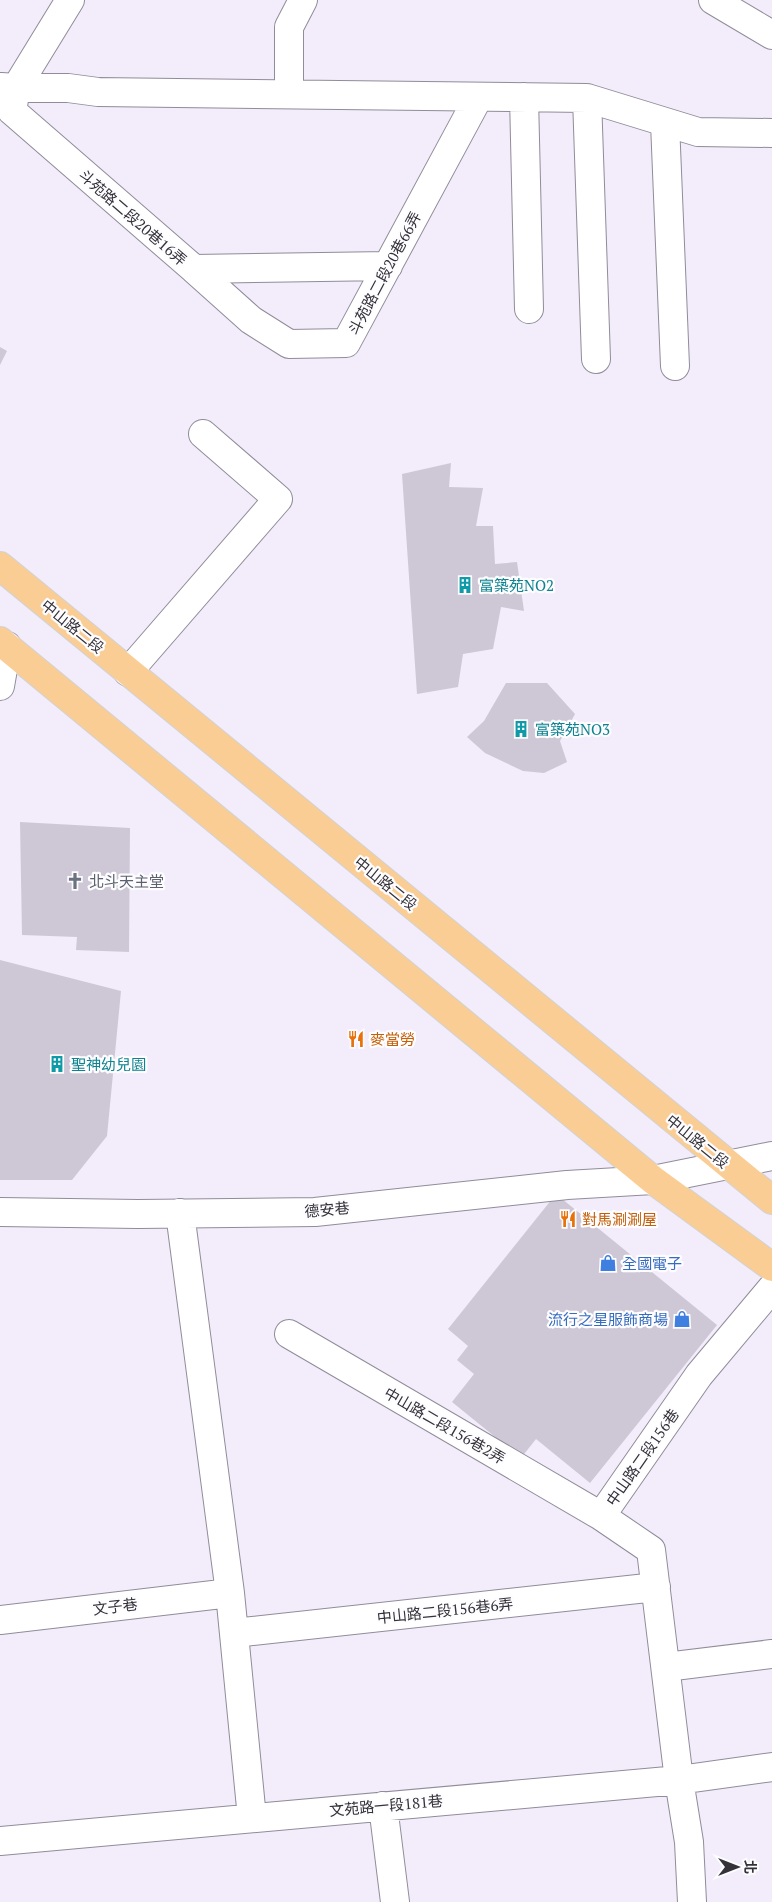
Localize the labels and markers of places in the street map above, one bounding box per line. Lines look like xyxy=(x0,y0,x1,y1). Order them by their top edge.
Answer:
building icon: 富築苑NO2 xyxy=(455,575,475,595)
place label: 富築苑NO2 xyxy=(479,575,554,595)
building icon: 富築苑NO3 xyxy=(511,719,531,739)
place label: 富築苑NO3 xyxy=(535,719,610,739)
church icon: 北斗天主堂 xyxy=(65,871,85,891)
place label: 北斗天主堂 xyxy=(89,871,164,891)
restaurant icon: 麥當勞 xyxy=(346,1029,366,1049)
place label: 麥當勞 xyxy=(370,1029,415,1049)
building icon: 聖神幼兒園 xyxy=(47,1054,67,1074)
place label: 聖神幼兒園 xyxy=(71,1054,146,1074)
restaurant icon: 對馬涮涮屋 xyxy=(558,1209,578,1229)
place label: 對馬涮涮屋 xyxy=(582,1209,657,1229)
shop icon: 全國電子 xyxy=(598,1253,618,1273)
place label: 全國電子 xyxy=(622,1253,682,1273)
place label: 流行之星服飾商場 xyxy=(548,1309,668,1329)
shop icon: 流行之星服飾商場 xyxy=(672,1309,692,1329)

